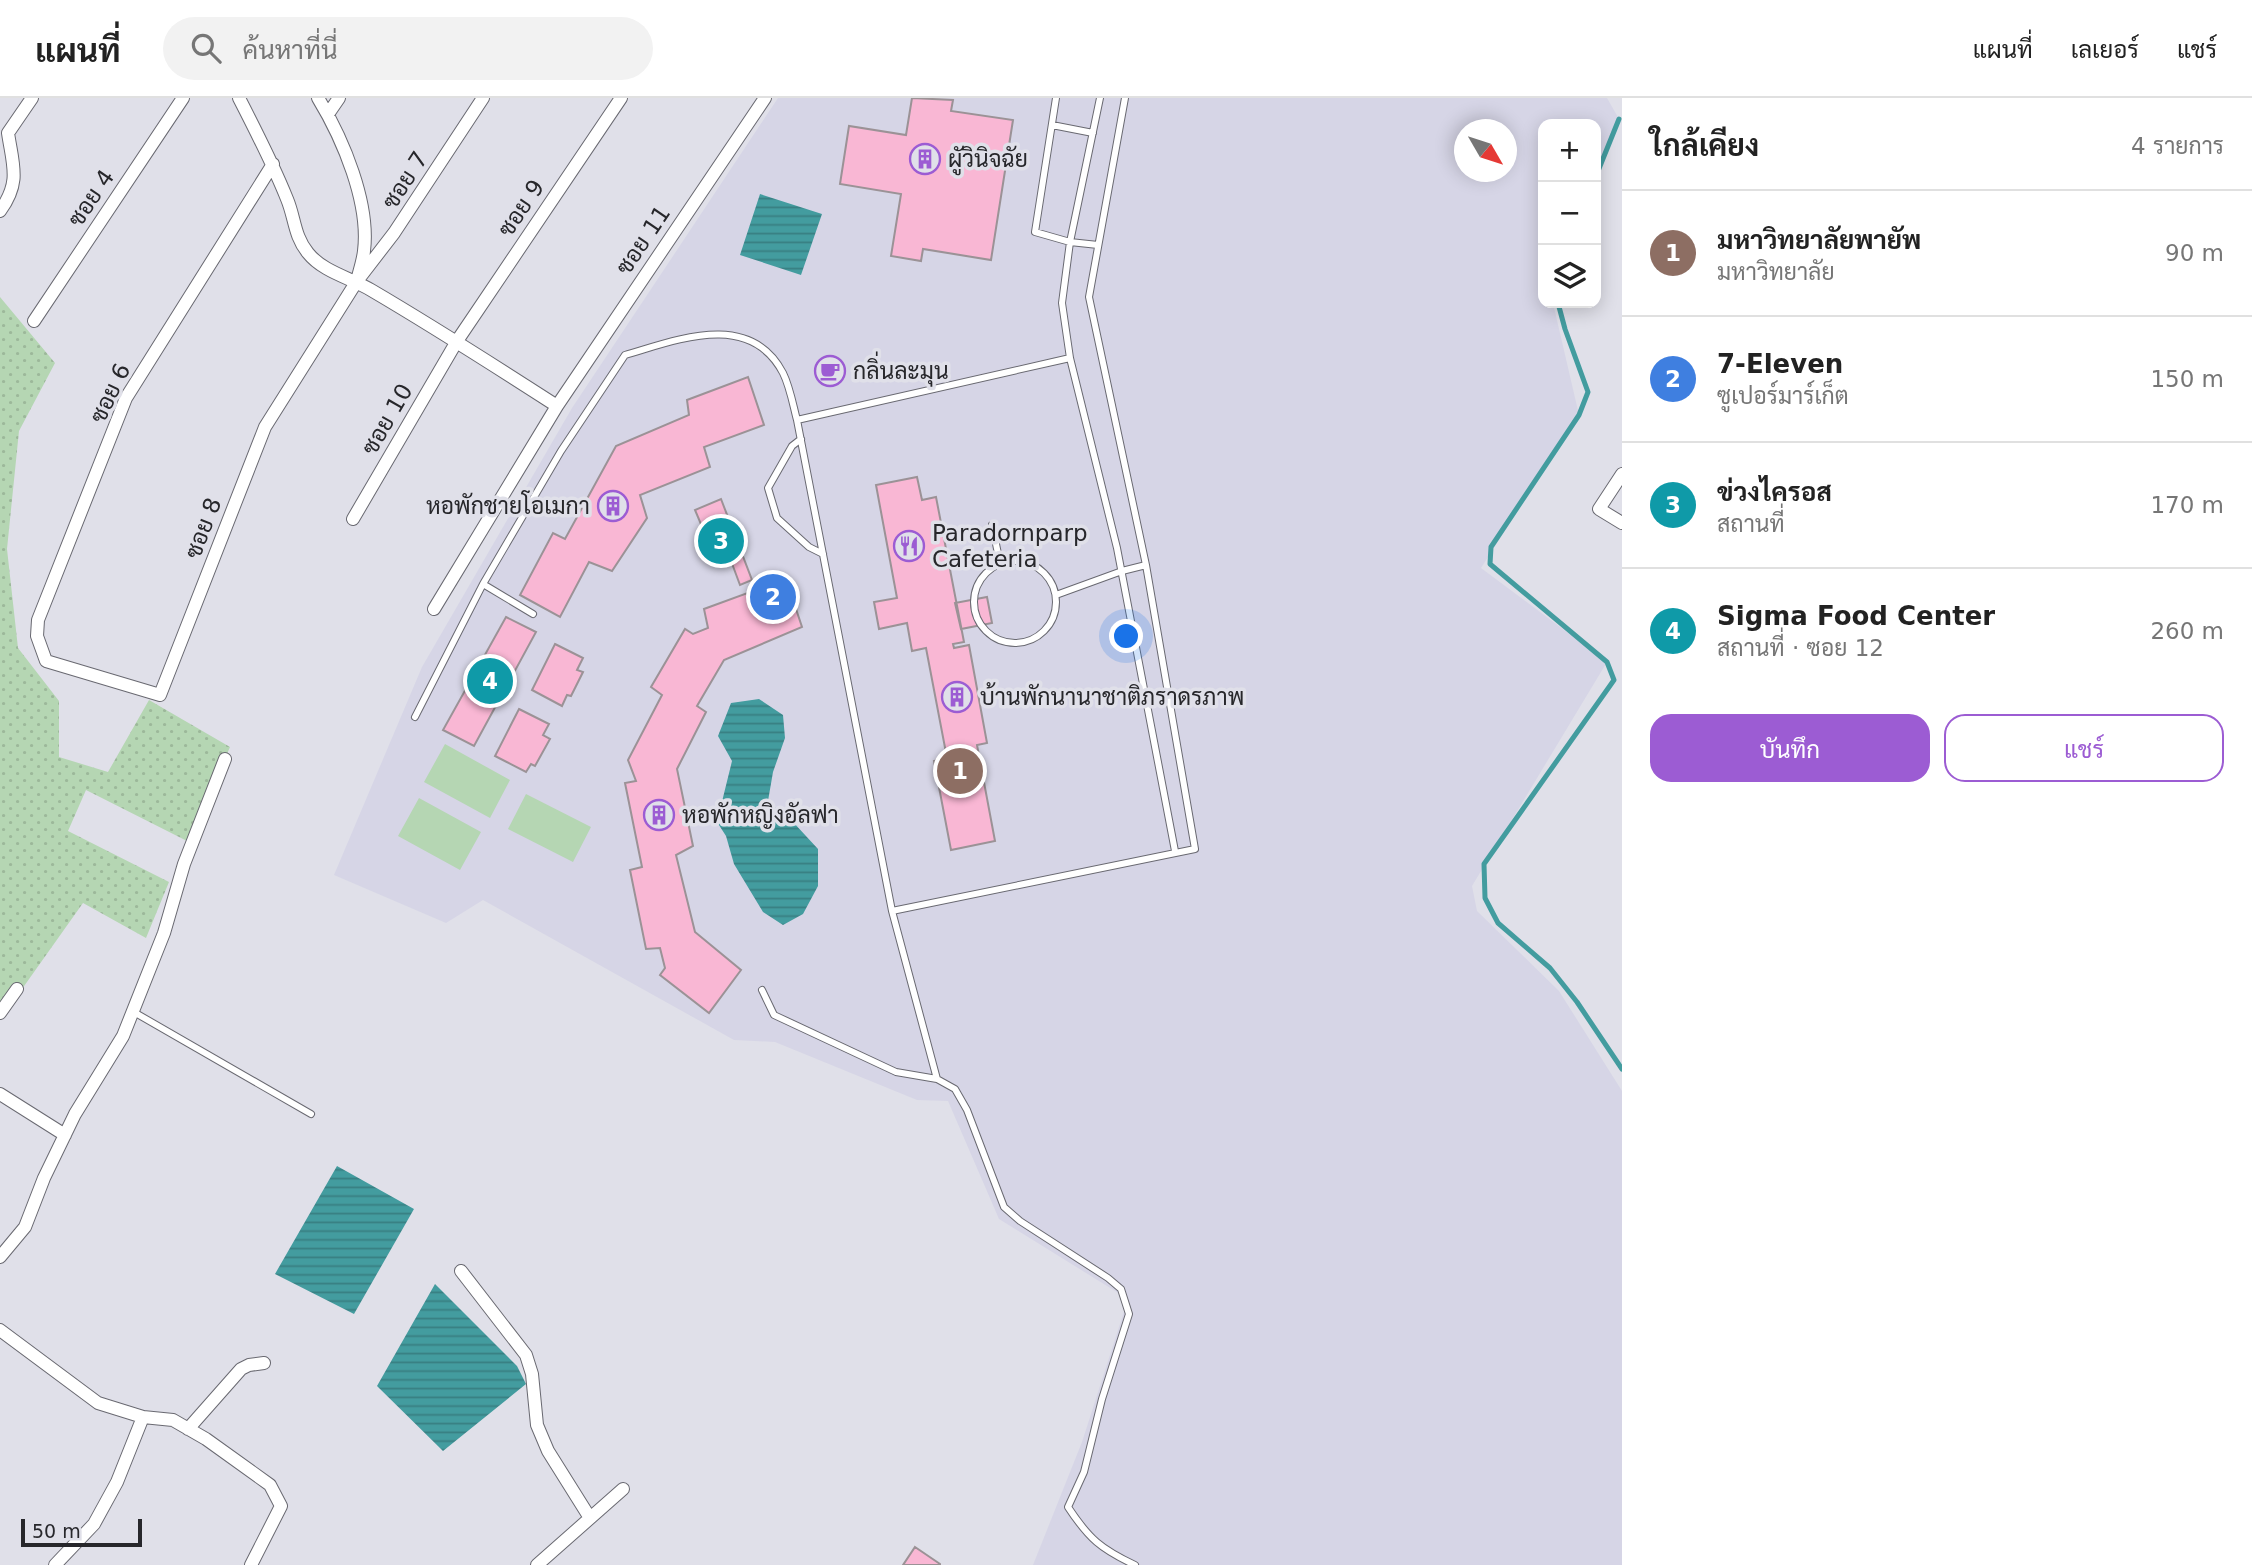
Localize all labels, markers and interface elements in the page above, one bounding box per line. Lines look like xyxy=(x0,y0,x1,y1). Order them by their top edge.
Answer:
search box xyxy=(163,17,653,80)
icon: search xyxy=(187,29,225,67)
text: แผนที่ xyxy=(35,31,121,70)
text: ค้นหาที่นี่ xyxy=(243,35,338,65)
text: แผนที่ xyxy=(1973,36,2033,64)
text: เลเยอร์ xyxy=(2071,36,2139,64)
text: แชร์ xyxy=(2177,36,2217,64)
north arrow xyxy=(1454,119,1517,182)
map controls xyxy=(1538,119,1601,308)
button: + xyxy=(1538,119,1601,182)
text: ใกล้เคียง xyxy=(1650,128,1759,163)
text: 4 รายการ xyxy=(2131,133,2224,159)
building icon: ผัูวินิจฉัย xyxy=(908,142,942,176)
place label: ผัูวินิจฉัย xyxy=(948,145,1028,176)
street label: ซอย 7 xyxy=(377,147,433,213)
street label: ซอย 4 xyxy=(63,165,119,231)
street label: ซอย 9 xyxy=(493,175,549,241)
button: − xyxy=(1538,182,1601,245)
street label: ซอย 11 xyxy=(611,201,675,279)
text: มหาวิทยาลัยพายัพ xyxy=(1717,225,1921,255)
text: 1 xyxy=(1665,240,1681,266)
text: 90 m xyxy=(2165,240,2224,266)
button: layers xyxy=(1538,245,1601,308)
text: มหาวิทยาลัย xyxy=(1717,259,1835,285)
text: 7-Eleven xyxy=(1717,349,1843,379)
place label: กลิ่นละมุน xyxy=(853,351,949,387)
cafe icon: กลิ่นละมุน xyxy=(813,354,847,388)
street label: ซอย 6 xyxy=(85,359,135,427)
text: 2 xyxy=(1665,366,1681,392)
text: 150 m xyxy=(2150,366,2224,392)
street label: ซอย 10 xyxy=(356,379,418,459)
text: ซูเปอร์มาร์เก็ต xyxy=(1717,383,1849,409)
text: ข่วงไครอส xyxy=(1717,477,1832,507)
building icon: หอพักชายโอเมกา xyxy=(596,489,630,523)
place label: หอพักชายโอเมกา xyxy=(426,490,590,519)
text: 3 xyxy=(1665,492,1681,518)
text: 170 m xyxy=(2150,492,2224,518)
street label: ซอย 8 xyxy=(180,494,226,562)
text: สถานที่ xyxy=(1717,511,1785,537)
pin: 3 xyxy=(698,515,744,567)
place label: Paradornparp Cafeteria xyxy=(932,520,1088,572)
restaurant icon: Paradornparp Cafeteria xyxy=(892,529,926,563)
pin: 2 xyxy=(750,571,796,623)
text: Sigma Food Center xyxy=(1717,601,1995,631)
text: 4 xyxy=(1665,618,1681,644)
text: 260 m xyxy=(2150,618,2224,644)
your location xyxy=(1109,619,1143,653)
text: สถานที่ · ซอย 12 xyxy=(1717,635,1884,661)
pin: 4 xyxy=(467,655,513,707)
building icon: บ้านพักนานาชาติภราดรภาพ xyxy=(940,680,974,714)
place label: บ้านพักนานาชาติภราดรภาพ xyxy=(980,682,1244,710)
button: บันทึก xyxy=(1650,714,1930,782)
button: แชร์ xyxy=(1944,714,2224,782)
pin: 1 xyxy=(937,745,983,797)
building icon: หอพักหญิงอัลฟา xyxy=(642,798,676,832)
place label: หอพักหญิงอัลฟา xyxy=(682,801,839,829)
scale bar xyxy=(21,1516,142,1548)
text: 50 m xyxy=(32,1520,81,1542)

